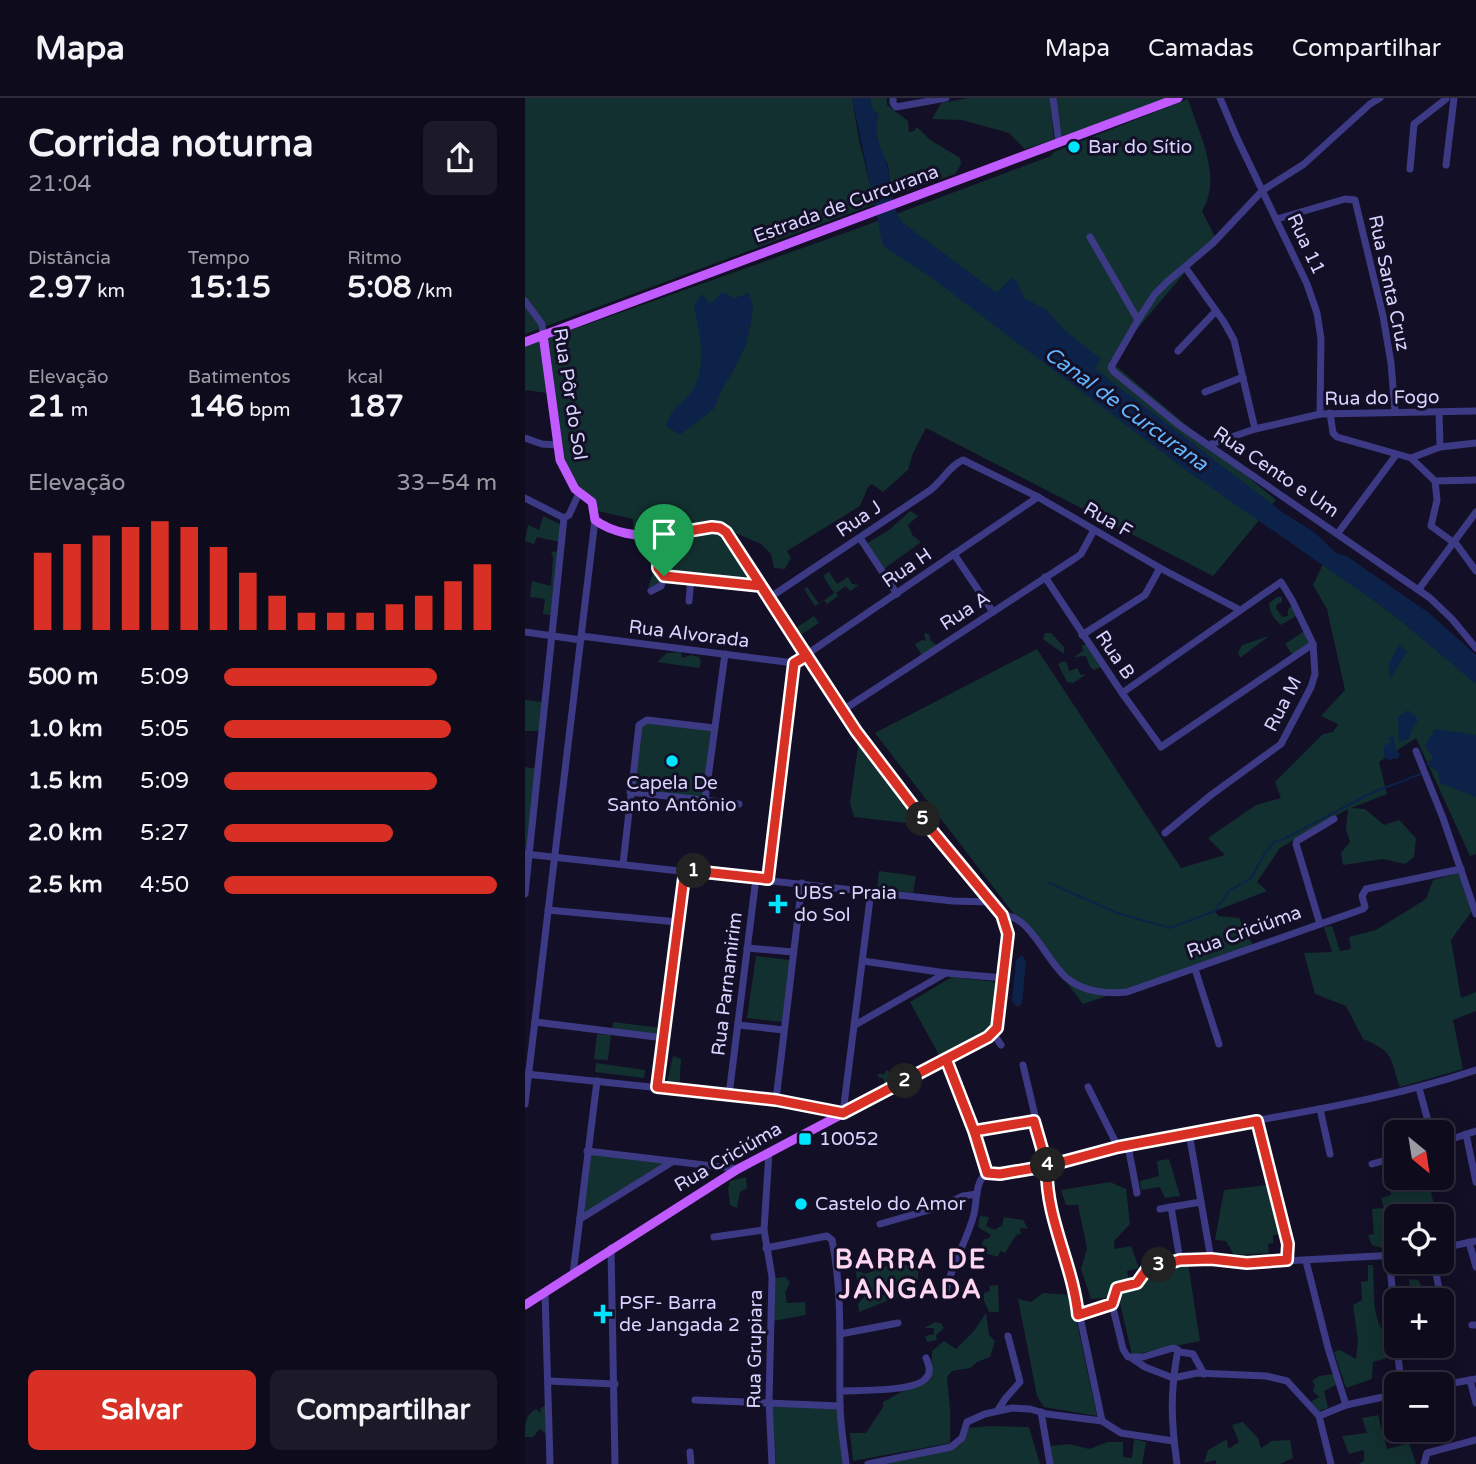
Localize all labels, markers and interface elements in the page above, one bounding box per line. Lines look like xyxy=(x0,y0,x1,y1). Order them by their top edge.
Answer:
text: Mapa xyxy=(35,29,125,68)
text: Mapa xyxy=(1045,34,1110,63)
text: Camadas xyxy=(1148,34,1254,63)
text: Compartilhar xyxy=(1292,34,1441,63)
text: Corrida noturna xyxy=(28,121,314,167)
button: share xyxy=(423,121,497,195)
place label: Bar do Sítio xyxy=(1088,136,1192,158)
marker: Bar do Sítio xyxy=(1066,139,1082,155)
street label: Estrada de Curcurana xyxy=(751,160,941,248)
text: 21:04 xyxy=(28,170,92,198)
street label: Rua 11 xyxy=(1282,210,1330,278)
street label: Rua Santa Cruz xyxy=(1364,213,1414,353)
text: Distância xyxy=(28,247,111,269)
text: Tempo xyxy=(188,247,250,269)
text: Ritmo xyxy=(347,247,402,269)
text: 2.97 xyxy=(28,269,92,306)
text: 15:15 xyxy=(188,269,271,306)
text: 5:08 xyxy=(347,269,412,306)
text: km xyxy=(92,280,125,302)
text: /km xyxy=(412,280,453,302)
street label: Rua Pôr do Sol xyxy=(549,326,591,462)
water label: Canal de Curcurana xyxy=(1040,341,1213,477)
text: Elevação xyxy=(28,366,109,388)
text: Batimentos xyxy=(188,366,291,388)
text: kcal xyxy=(347,366,383,388)
street label: Rua do Fogo xyxy=(1324,386,1440,410)
text: 21 xyxy=(28,388,66,425)
text: 146 xyxy=(188,388,244,425)
text: 187 xyxy=(347,388,404,425)
text: m xyxy=(66,399,88,421)
text: bpm xyxy=(244,399,291,421)
street label: Rua Cento e Um xyxy=(1209,422,1343,522)
text: Elevação xyxy=(28,469,125,497)
text: 33–54 m xyxy=(396,469,497,497)
street label: Rua J xyxy=(832,496,886,542)
street label: Rua F xyxy=(1080,497,1136,543)
pin xyxy=(634,504,694,576)
icon: arrive xyxy=(645,515,683,553)
street label: Rua H xyxy=(878,543,936,593)
street label: Rua A xyxy=(936,587,994,635)
street label: Rua Alvorada xyxy=(627,616,751,652)
street label: Rua B xyxy=(1091,627,1139,683)
text: 500 m xyxy=(28,663,98,691)
text: 5:09 xyxy=(140,663,189,691)
street label: Rua M xyxy=(1260,673,1306,735)
text: 1.0 km xyxy=(28,715,103,743)
text: 5:05 xyxy=(140,715,189,743)
marker: Capela De Santo Antônio xyxy=(664,753,680,769)
text: 1.5 km xyxy=(28,767,103,795)
text: 5:09 xyxy=(140,767,189,795)
place label: Capela De Santo Antônio xyxy=(607,772,737,816)
pin: 5 xyxy=(905,802,941,836)
text: 5 xyxy=(917,807,928,829)
text: 2.0 km xyxy=(28,819,103,847)
text: 5:27 xyxy=(140,819,189,847)
pin: 1 xyxy=(677,854,711,888)
text: 1 xyxy=(688,859,699,881)
text: 2.5 km xyxy=(28,871,103,899)
text: 4:50 xyxy=(140,871,189,899)
place label: UBS - Praia do Sol xyxy=(794,882,897,926)
marker: UBS - Praia do Sol xyxy=(768,894,788,914)
street label: Rua Criciúma xyxy=(1184,901,1304,963)
street label: Rua Parnamirim xyxy=(707,911,747,1057)
pin: 2 xyxy=(887,1063,923,1098)
text: 2 xyxy=(899,1069,910,1091)
street label: Rua Criciúma xyxy=(670,1117,786,1197)
north arrow xyxy=(1384,1120,1454,1190)
map controls xyxy=(1384,1120,1454,1442)
place label: 10052 xyxy=(819,1128,879,1150)
marker: 10052 xyxy=(797,1131,813,1147)
pin: 4 xyxy=(1030,1148,1065,1182)
text: 4 xyxy=(1042,1153,1053,1175)
place label: Castelo do Amor xyxy=(815,1193,967,1215)
marker: Castelo do Amor xyxy=(793,1196,809,1212)
button: locate xyxy=(1384,1204,1454,1274)
district label: BARRA DE JANGADA xyxy=(835,1244,987,1305)
pin: 3 xyxy=(1141,1248,1177,1282)
text: 3 xyxy=(1153,1253,1164,1275)
button: + xyxy=(1384,1288,1454,1358)
street label: Rua Grupiara xyxy=(743,1289,767,1409)
place label: PSF- Barra de Jangada 2 xyxy=(619,1292,740,1336)
marker: PSF- Barra de Jangada 2 xyxy=(593,1304,613,1324)
button: Salvar xyxy=(28,1370,256,1450)
button: Compartilhar xyxy=(270,1370,497,1450)
button: − xyxy=(1384,1372,1454,1442)

